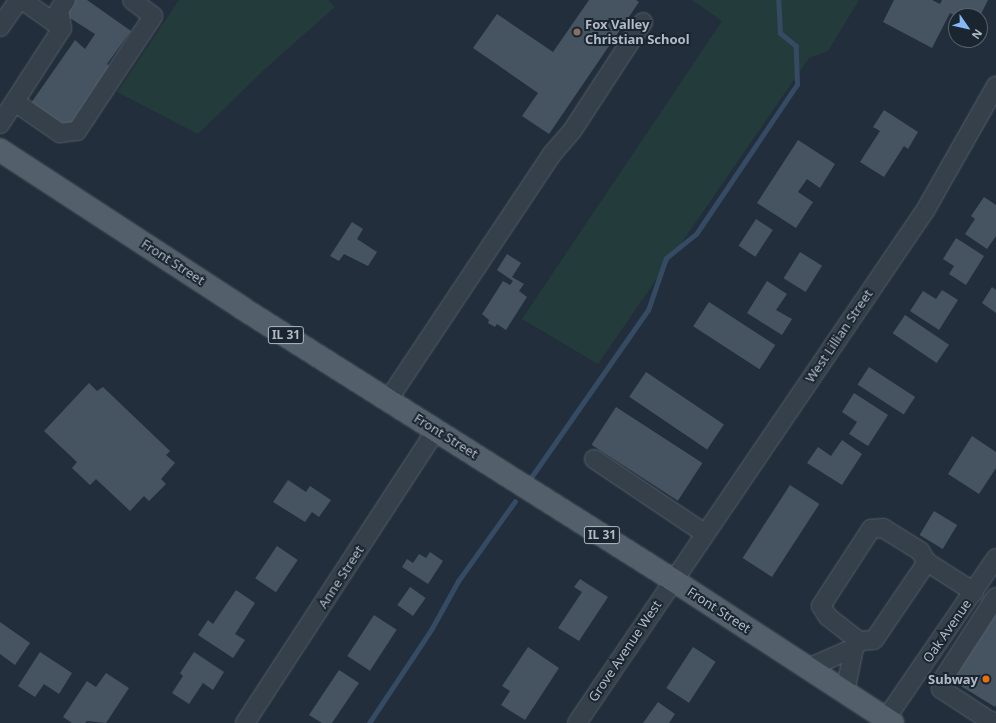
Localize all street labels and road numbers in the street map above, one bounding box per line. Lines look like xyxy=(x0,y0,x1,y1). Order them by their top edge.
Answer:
street label: Front Street xyxy=(139,236,207,288)
street label: West Lillian Street xyxy=(802,287,876,385)
road number: IL 31 xyxy=(267,325,305,345)
street label: Front Street xyxy=(411,410,481,462)
road number: IL 31 xyxy=(583,525,621,545)
street label: Anne Street xyxy=(315,543,367,611)
street label: Front Street xyxy=(685,584,753,636)
street label: Oak Avenue xyxy=(920,596,974,666)
street label: Grove Avenue West xyxy=(585,597,665,705)

